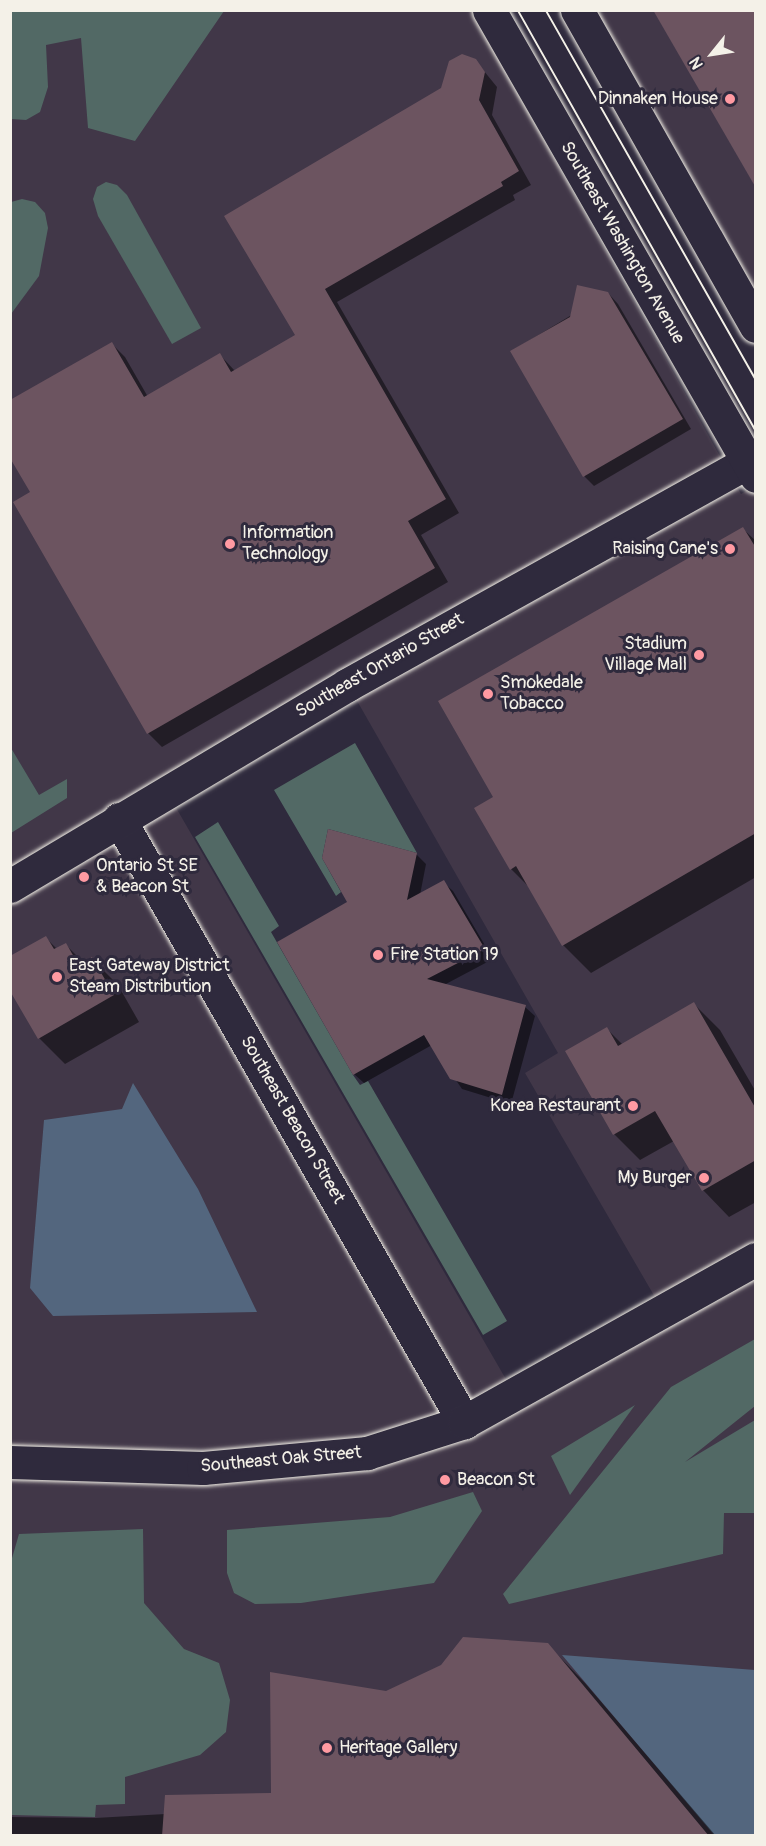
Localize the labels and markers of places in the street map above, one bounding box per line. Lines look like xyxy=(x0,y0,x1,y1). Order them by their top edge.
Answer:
place label: Dinnaken House xyxy=(598,88,718,110)
marker: Dinnaken House xyxy=(723,92,737,106)
place label: Information Technology xyxy=(242,523,334,566)
marker: Information Technology xyxy=(223,537,237,551)
place label: Raising Cane's xyxy=(612,538,718,560)
marker: Raising Cane's xyxy=(723,542,737,556)
place label: Stadium Village Mall xyxy=(604,634,687,676)
marker: Stadium Village Mall xyxy=(692,648,706,662)
place label: Smokedale Tobacco xyxy=(500,673,583,716)
marker: Smokedale Tobacco xyxy=(481,687,495,701)
place label: Ontario St SE & Beacon St xyxy=(96,856,198,898)
marker: Ontario St SE & Beacon St xyxy=(77,870,91,884)
place label: Fire Station 19 xyxy=(390,944,499,966)
marker: Fire Station 19 xyxy=(371,948,385,962)
place label: East Gateway District Steam Distribution xyxy=(69,956,230,998)
marker: East Gateway District Steam Distribution xyxy=(50,970,64,984)
place label: Korea Restaurant xyxy=(490,1095,621,1117)
marker: Korea Restaurant xyxy=(626,1099,640,1113)
place label: My Burger xyxy=(617,1167,692,1189)
marker: My Burger xyxy=(697,1171,711,1185)
place label: Beacon St xyxy=(457,1469,535,1491)
marker: Beacon St xyxy=(438,1473,452,1487)
place label: Heritage Gallery xyxy=(339,1737,457,1759)
marker: Heritage Gallery xyxy=(320,1741,334,1755)

